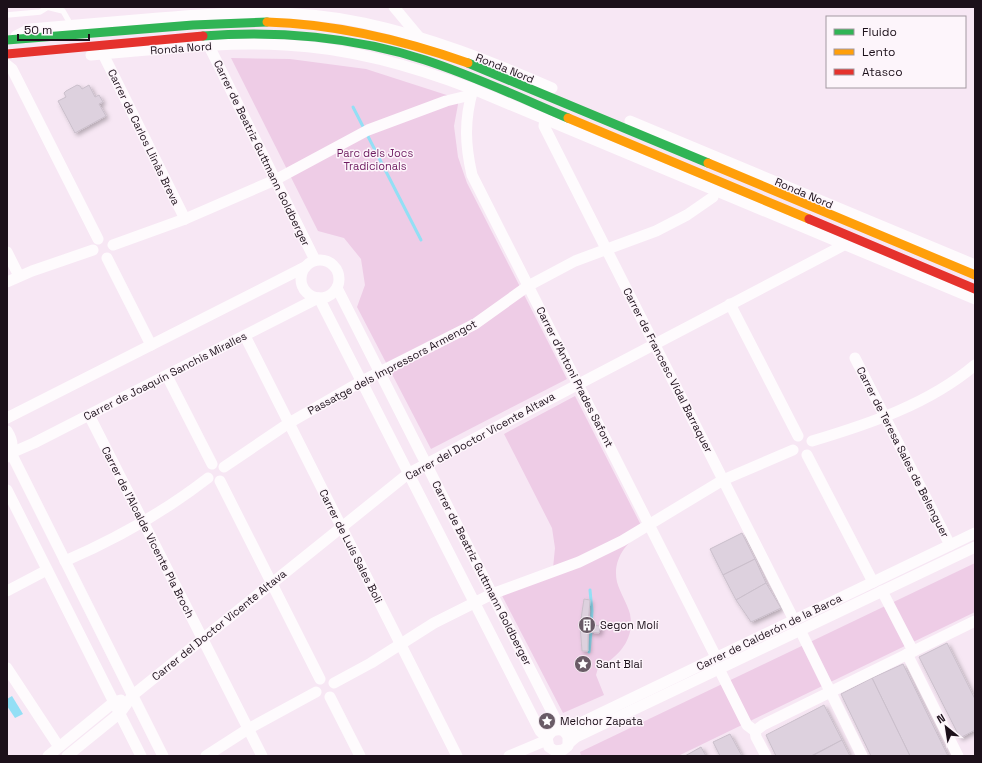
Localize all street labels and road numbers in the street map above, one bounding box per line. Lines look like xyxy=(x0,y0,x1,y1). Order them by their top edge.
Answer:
street label: Ronda Nord xyxy=(150,39,212,57)
street label: Ronda Nord xyxy=(474,50,536,86)
street label: Carrer de Beatriz Guttmann Goldberger xyxy=(211,58,313,248)
street label: Carrer de Carlos Llinàs Breva xyxy=(105,67,183,208)
street label: Ronda Nord xyxy=(773,174,835,212)
street label: Carrer de Francesc Vidal Barraquer xyxy=(620,285,716,455)
street label: Carrer d'Antoni Prades Safont xyxy=(533,304,617,450)
street label: Passatge dels Impressors Armengot xyxy=(305,316,479,418)
street label: Carrer de Joaquín Sanchis Miralles xyxy=(81,329,249,423)
street label: Carrer de Teresa Sales de Belenguer xyxy=(854,364,952,540)
street label: Carrer del Doctor Vicente Altava xyxy=(403,389,558,483)
street label: Carrer de l'Alcalde Vicente Pla Broch xyxy=(99,444,197,620)
street label: Carrer de Beatriz Guttmann Goldberger xyxy=(429,478,535,668)
street label: Carrer de Luís Sales Boli xyxy=(316,487,386,605)
street label: Carrer del Doctor Vicente Altava xyxy=(149,566,290,684)
street label: Carrer de Calderón de la Barca xyxy=(694,590,845,673)

